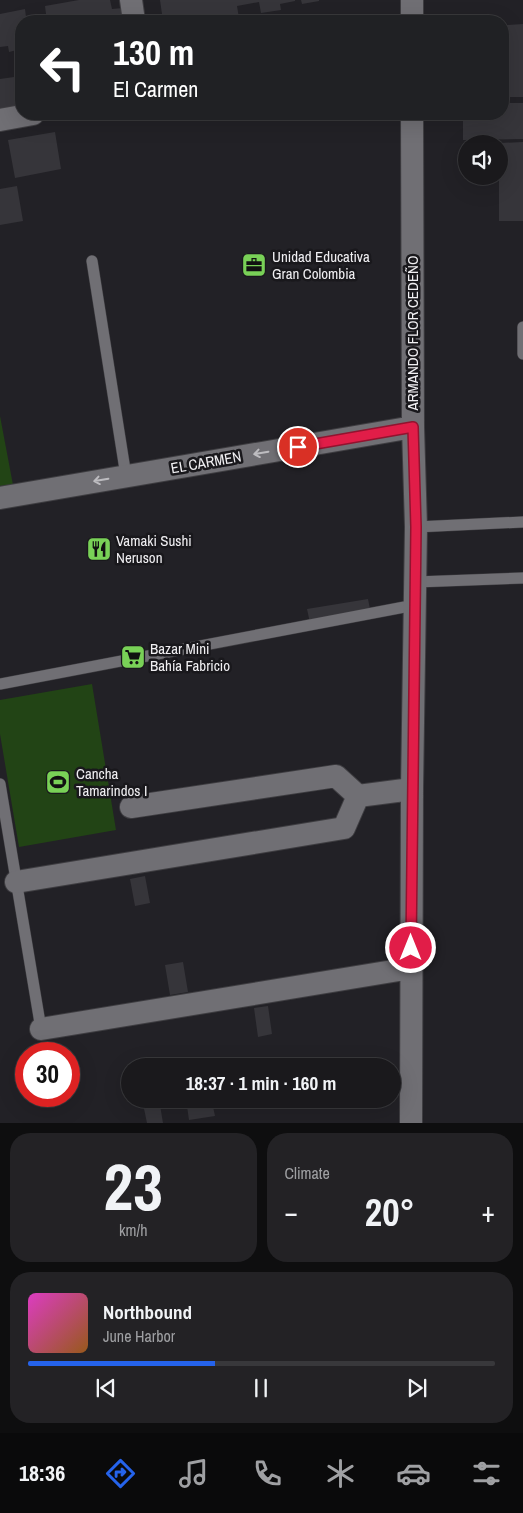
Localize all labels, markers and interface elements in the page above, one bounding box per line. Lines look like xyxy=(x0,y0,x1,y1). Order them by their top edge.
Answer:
text: 130 m xyxy=(113,29,194,76)
icon: left xyxy=(30,35,95,100)
text: El Carmen xyxy=(113,74,198,104)
map controls xyxy=(458,135,508,185)
button: sound xyxy=(458,135,508,185)
place label: Unidad Educativa Gran Colombia xyxy=(272,246,370,284)
office icon: Unidad Educativa Gran Colombia xyxy=(241,252,267,278)
street label: ARMANDO FLOR CEDEÑO xyxy=(402,255,423,412)
pin xyxy=(277,426,319,468)
icon: arrive xyxy=(284,433,312,461)
street label: EL CARMEN xyxy=(169,445,243,479)
one-way arrow xyxy=(253,448,269,458)
one-way arrow xyxy=(93,476,109,486)
place label: Vamaki Sushi Neruson xyxy=(116,530,192,568)
restaurant icon: Vamaki Sushi Neruson xyxy=(86,536,112,562)
place label: Bazar Mini Bahía Fabricio xyxy=(150,638,230,676)
supermarket icon: Bazar Mini Bahía Fabricio xyxy=(120,644,146,670)
place label: Cancha Tamarindos I xyxy=(76,763,147,801)
sports icon: Cancha Tamarindos I xyxy=(45,769,71,795)
position arrow xyxy=(384,921,436,973)
speed limit sign: 30 xyxy=(15,1042,80,1107)
text: 18:37 · 1 min · 160 m xyxy=(186,1070,336,1096)
text: 23 xyxy=(104,1143,163,1230)
text: Climate xyxy=(285,1162,330,1184)
text: 20° xyxy=(365,1187,415,1238)
text: − xyxy=(285,1193,298,1231)
text: + xyxy=(482,1193,495,1231)
text: km/h xyxy=(119,1219,147,1241)
text: Northbound xyxy=(103,1299,192,1325)
text: June Harbor xyxy=(103,1325,175,1347)
icon: previous xyxy=(92,1374,120,1402)
icon: pause xyxy=(247,1374,275,1402)
icon: next xyxy=(403,1374,431,1402)
icon: directions xyxy=(103,1456,138,1491)
icon: music xyxy=(176,1456,211,1491)
icon: phone xyxy=(250,1456,285,1491)
icon: climate xyxy=(323,1456,358,1491)
icon: car xyxy=(396,1456,431,1491)
icon: filters xyxy=(469,1456,504,1491)
text: 18:36 xyxy=(19,1458,65,1488)

